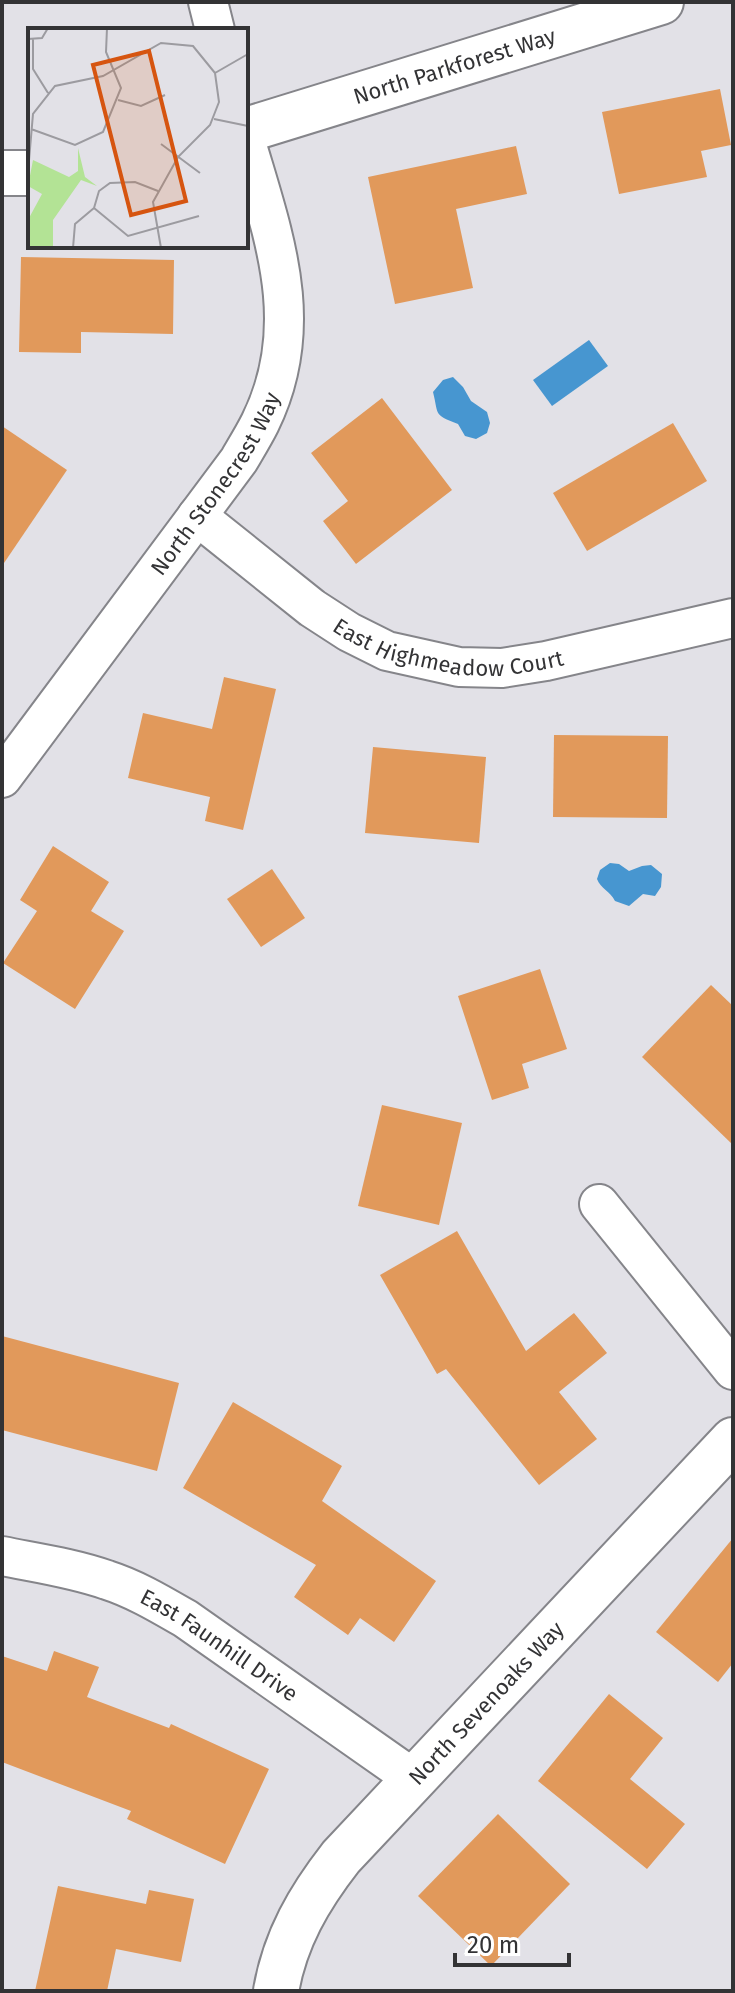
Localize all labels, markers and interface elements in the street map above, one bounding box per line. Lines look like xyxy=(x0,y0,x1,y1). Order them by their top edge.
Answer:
street label: North Parkforest Way xyxy=(350,22,559,110)
inset map xyxy=(28,28,248,248)
street label: North Stonecrest Way xyxy=(145,389,286,581)
street label: East Highmeadow Court xyxy=(328,612,566,682)
street label: East Faunhill Drive xyxy=(136,1583,303,1707)
street label: North Sevenoaks Way xyxy=(403,1616,570,1791)
scale bar xyxy=(455,1917,569,1967)
text: 20 m xyxy=(467,1931,519,1959)

